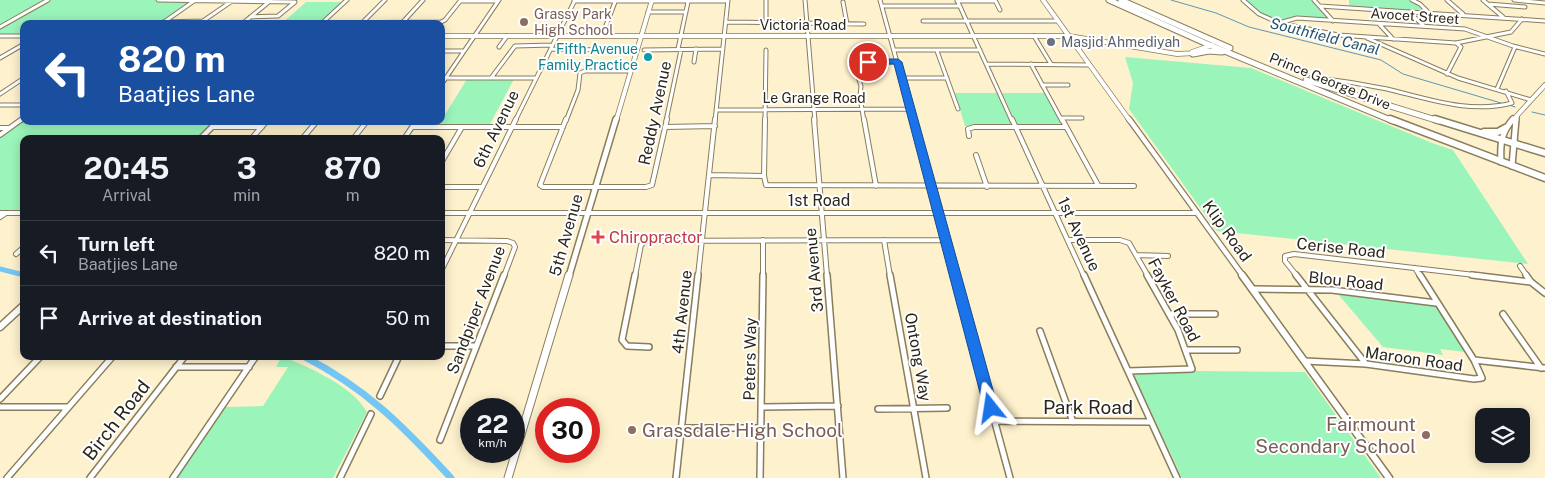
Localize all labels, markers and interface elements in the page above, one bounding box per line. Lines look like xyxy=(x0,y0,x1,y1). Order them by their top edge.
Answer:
street label: Avocet Street xyxy=(1370,5,1460,27)
place label: Grassy Park High School xyxy=(534,6,613,38)
water label: Southfield Canal xyxy=(1268,14,1382,58)
marker: Grassy Park High School xyxy=(518,16,530,28)
street label: Victoria Road xyxy=(760,17,846,33)
place label: Masjid Ahmediyah xyxy=(1061,34,1180,50)
marker: Masjid Ahmediyah xyxy=(1045,36,1057,48)
text: 820 m xyxy=(118,39,226,80)
icon: left xyxy=(35,40,100,105)
place label: Fifth Avenue Family Practice xyxy=(538,41,638,73)
pin xyxy=(847,41,889,83)
icon: arrive xyxy=(854,48,882,76)
street label: Prince George Drive xyxy=(1267,49,1393,113)
marker: Fifth Avenue Family Practice xyxy=(642,51,654,63)
street label: Reddy Avenue xyxy=(635,59,675,167)
text: Baatjies Lane xyxy=(118,81,255,107)
street label: 6th Avenue xyxy=(469,87,523,171)
street label: Le Grange Road xyxy=(762,90,866,106)
text: 20:45 xyxy=(84,150,170,186)
text: 3 xyxy=(237,150,257,186)
text: 870 xyxy=(324,150,381,186)
text: Arrival xyxy=(102,186,151,205)
text: min xyxy=(233,186,260,205)
text: m xyxy=(346,186,360,205)
street label: 1st Road xyxy=(788,191,850,210)
street label: 5th Avenue xyxy=(545,192,587,278)
street label: 1st Avenue xyxy=(1054,194,1104,274)
street label: Klip Road xyxy=(1198,197,1256,265)
street label: 3rd Avenue xyxy=(801,227,827,313)
place label: Chiropractor xyxy=(609,228,702,247)
marker: Chiropractor xyxy=(591,230,605,244)
text: Turn left xyxy=(78,233,155,255)
street label: Cerise Road xyxy=(1296,234,1386,262)
icon: left xyxy=(35,239,63,267)
text: 820 m xyxy=(374,242,430,264)
street label: Sandpiper Avenue xyxy=(443,243,509,377)
text: Baatjies Lane xyxy=(78,255,178,274)
street label: Fayker Road xyxy=(1144,255,1204,345)
street label: Blou Road xyxy=(1308,268,1384,294)
street label: 4th Avenue xyxy=(668,269,696,355)
icon: arrive xyxy=(35,304,63,332)
text: Arrive at destination xyxy=(78,307,262,329)
text: 50 m xyxy=(385,307,430,329)
street label: Ontong Way xyxy=(901,311,935,403)
street label: Peters Way xyxy=(740,317,760,401)
street label: Maroon Road xyxy=(1364,343,1464,375)
street label: Birch Road xyxy=(78,376,154,464)
position arrow xyxy=(964,381,1016,433)
street label: Park Road xyxy=(1043,396,1133,418)
speed limit sign: 30 xyxy=(535,398,600,463)
map controls xyxy=(1475,408,1530,463)
button: layers xyxy=(1475,408,1530,463)
text: 22 xyxy=(477,409,508,439)
place label: Fairmount Secondary School xyxy=(1255,413,1416,457)
place label: Grassdale High School xyxy=(642,419,843,441)
marker: Grassdale High School xyxy=(626,424,638,436)
marker: Fairmount Secondary School xyxy=(1420,429,1432,441)
text: km/h xyxy=(478,436,507,450)

